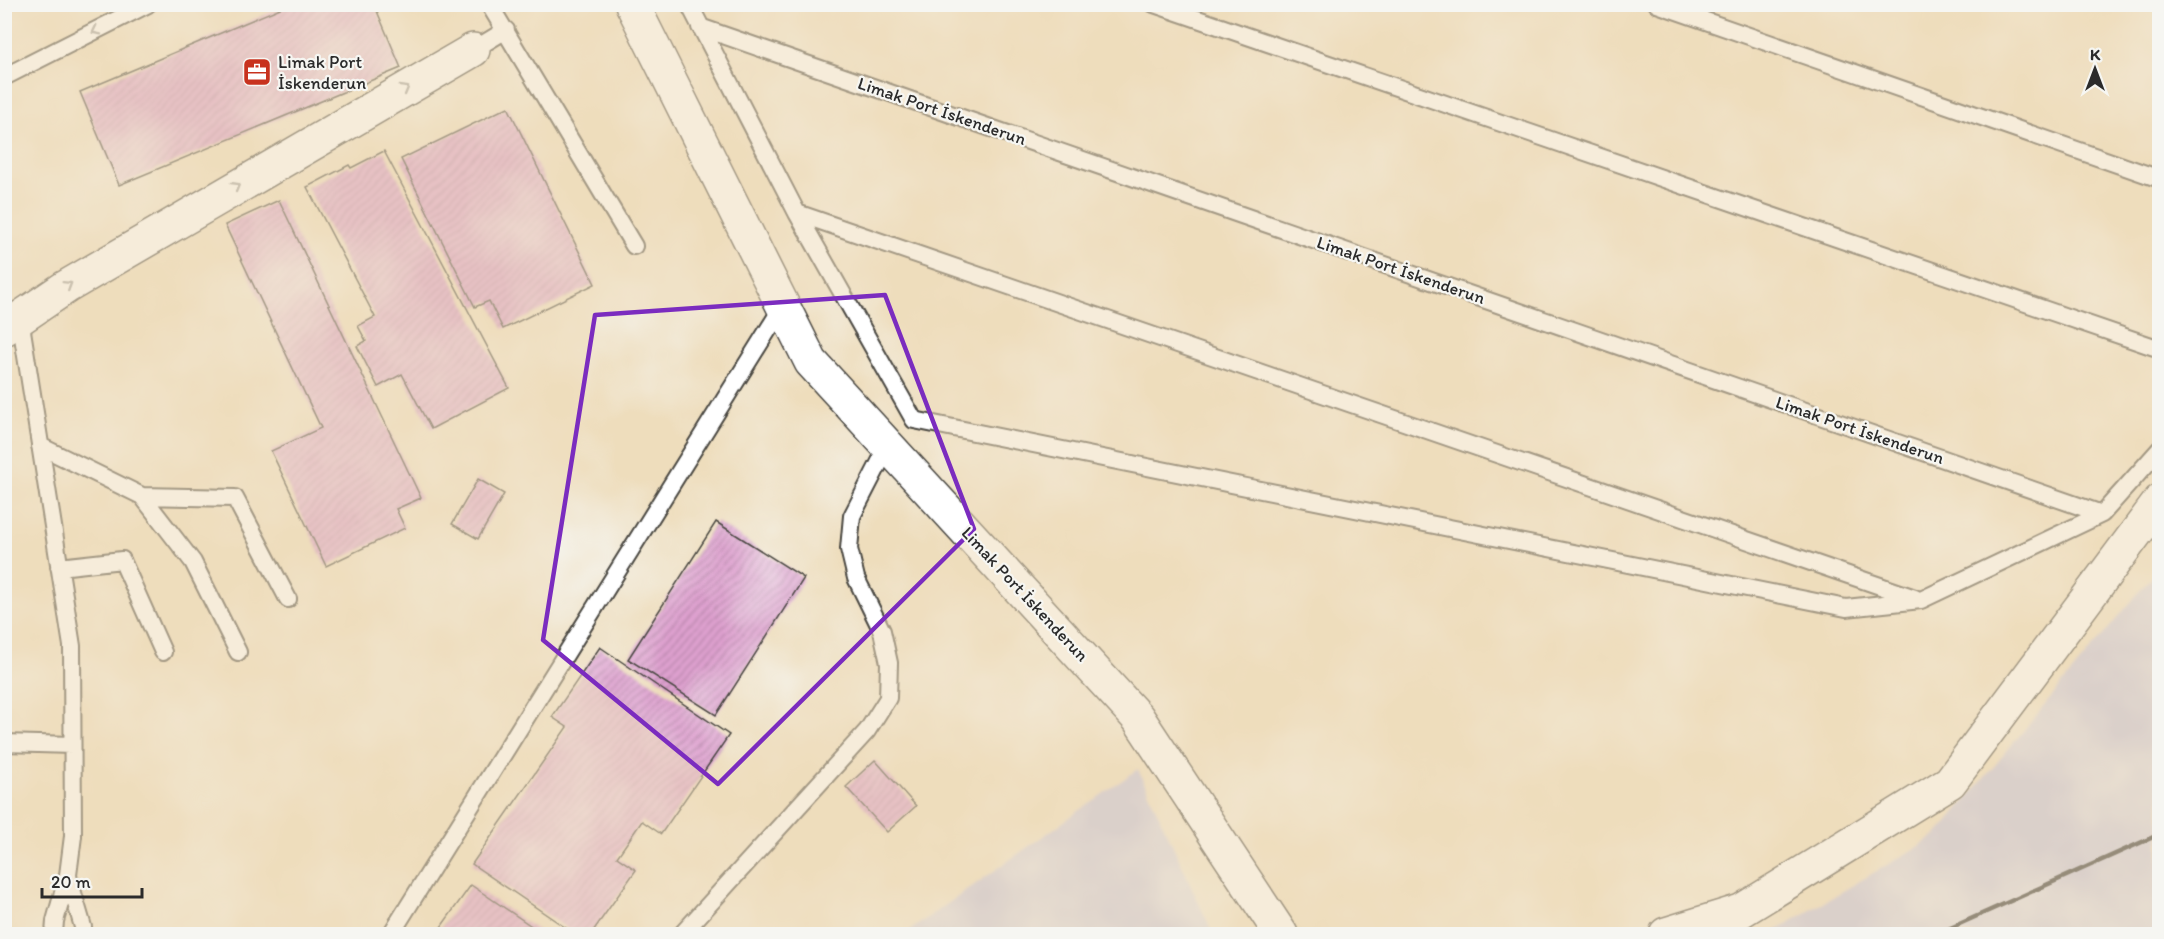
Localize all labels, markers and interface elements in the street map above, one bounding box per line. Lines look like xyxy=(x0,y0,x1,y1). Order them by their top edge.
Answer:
one-way arrow xyxy=(91,23,102,35)
north arrow xyxy=(2065,39,2125,99)
text: K xyxy=(2090,45,2101,64)
place label: Limak Port İskenderun xyxy=(278,51,366,94)
office icon: Limak Port İskenderun xyxy=(241,56,273,88)
street label: Limak Port İskenderun xyxy=(855,72,1029,150)
one-way arrow xyxy=(399,85,409,96)
one-way arrow xyxy=(230,182,240,194)
street label: Limak Port İskenderun xyxy=(1314,231,1488,309)
one-way arrow xyxy=(62,281,72,293)
street label: Limak Port İskenderun xyxy=(1773,391,1947,469)
street label: Limak Port İskenderun xyxy=(957,522,1093,666)
scale bar xyxy=(42,861,142,899)
text: 20 m xyxy=(51,871,91,893)

